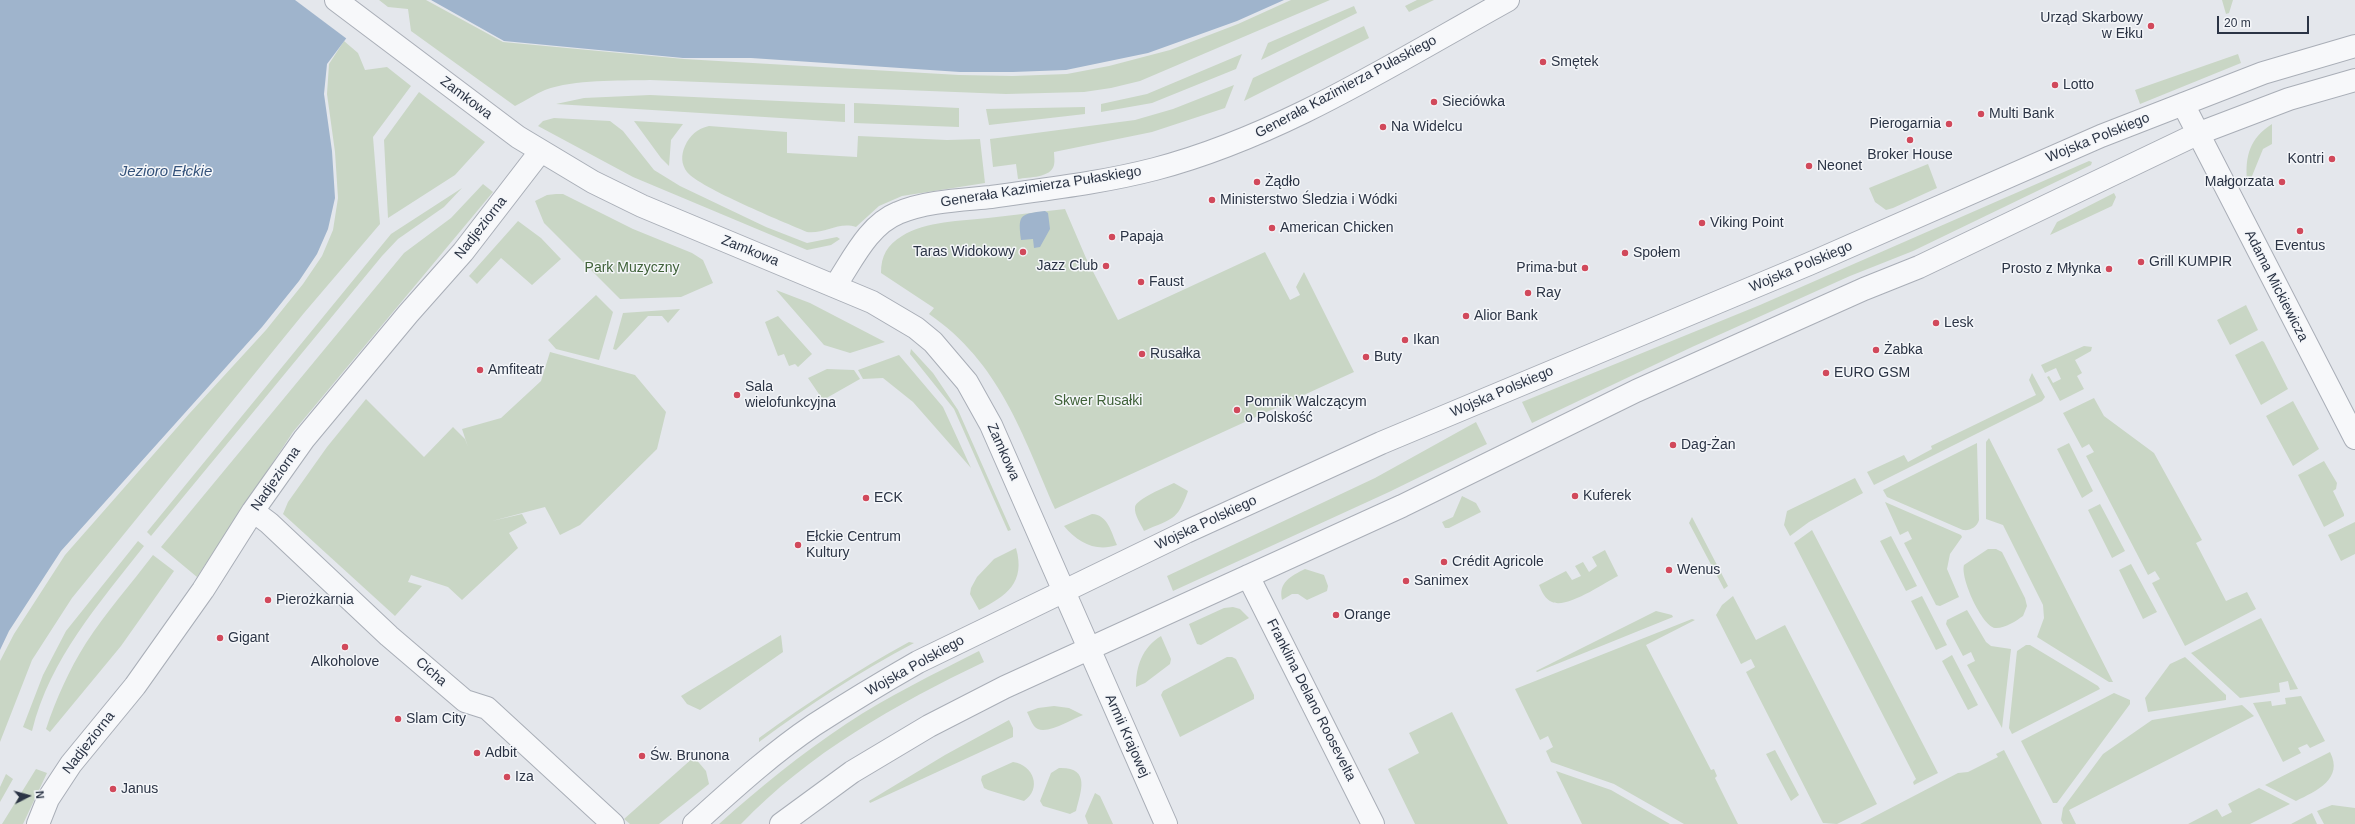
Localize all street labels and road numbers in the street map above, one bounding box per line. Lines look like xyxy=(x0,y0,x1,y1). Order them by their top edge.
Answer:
street label: Generała Kazimierza Pułaskiego xyxy=(1252,32,1440,142)
street label: Zamkowa xyxy=(437,73,495,123)
street label: Wojska Polskiego xyxy=(2044,110,2152,166)
street label: Generała Kazimierza Pułaskiego xyxy=(939,163,1143,211)
street label: Nadjeziorna xyxy=(451,193,511,263)
street label: Adama Mickiewicza xyxy=(2241,227,2311,345)
street label: Zamkowa xyxy=(719,232,781,270)
street label: Wojska Polskiego xyxy=(1747,238,1855,296)
street label: Wojska Polskiego xyxy=(1448,363,1556,421)
street label: Zamkowa xyxy=(983,421,1023,483)
street label: Nadjeziorna xyxy=(248,444,304,514)
street label: Wojska Polskiego xyxy=(1152,492,1260,554)
street label: Franklina Delano Roosevelta xyxy=(1263,616,1359,784)
street label: Wojska Polskiego xyxy=(863,632,967,700)
street label: Cicha xyxy=(412,654,450,690)
street label: Armii Krajowej xyxy=(1101,692,1153,780)
street label: Nadjeziorna xyxy=(59,708,119,778)

